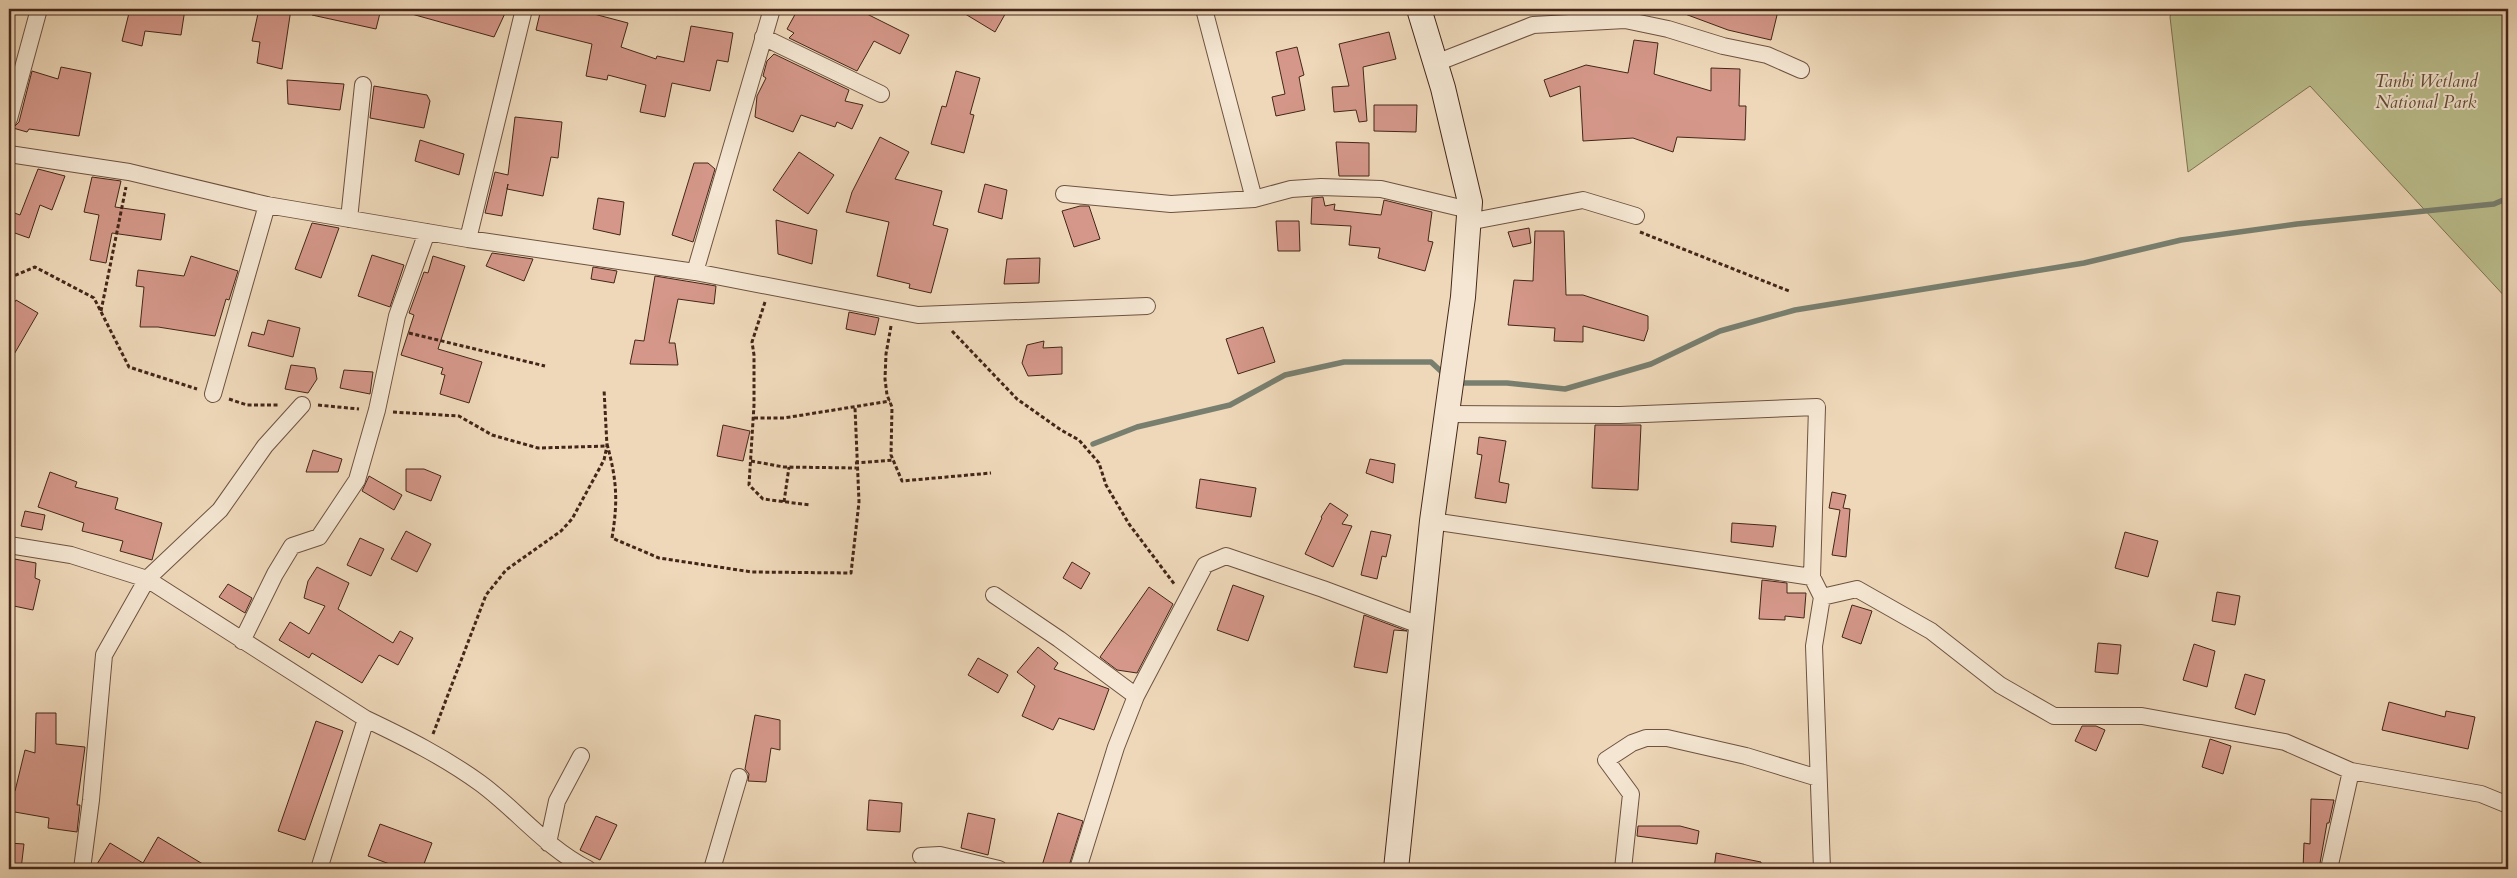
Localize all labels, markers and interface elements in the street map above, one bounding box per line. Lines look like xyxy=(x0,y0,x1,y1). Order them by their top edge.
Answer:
park label: Tanbi Wetland National Park xyxy=(2374,69,2479,115)

